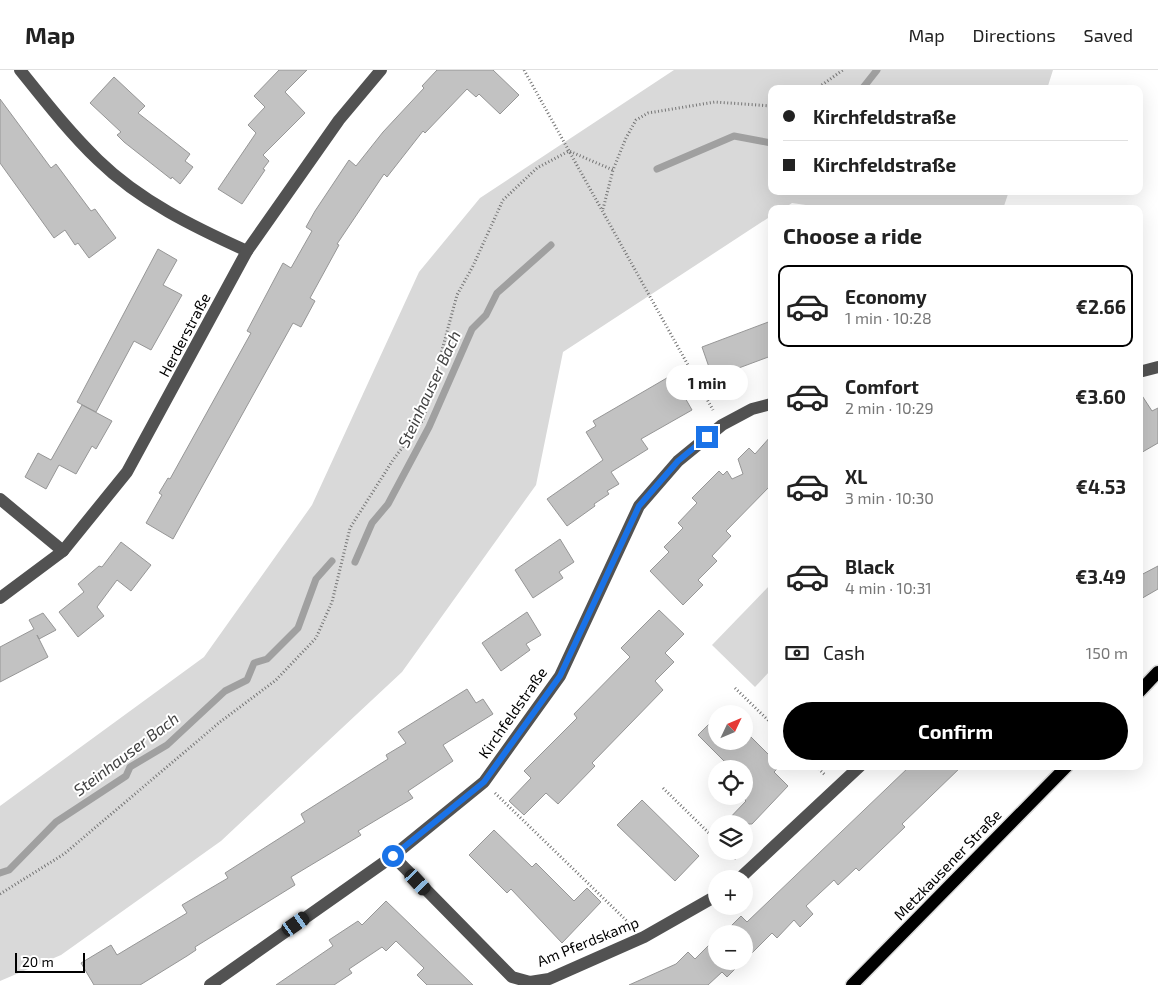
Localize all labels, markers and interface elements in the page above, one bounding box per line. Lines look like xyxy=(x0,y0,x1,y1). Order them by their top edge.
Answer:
text: Map xyxy=(25,20,75,49)
text: Map xyxy=(908,24,945,46)
text: Directions xyxy=(973,24,1056,46)
text: Saved xyxy=(1084,24,1133,46)
text: Kirchfeldstraße xyxy=(813,105,956,128)
text: Kirchfeldstraße xyxy=(813,153,956,176)
text: Choose a ride xyxy=(783,222,922,248)
icon: car xyxy=(785,284,830,329)
text: Economy xyxy=(845,285,927,308)
street label: Herderstraße xyxy=(154,290,214,380)
text: €2.66 xyxy=(1076,295,1126,318)
text: 1 min · 10:28 xyxy=(845,308,932,327)
water label: Steinhauser Bach xyxy=(393,327,464,450)
callout: 1 min xyxy=(666,364,748,400)
text: 1 min xyxy=(688,373,726,392)
icon: car xyxy=(785,374,830,419)
text: Comfort xyxy=(845,375,919,398)
text: €3.60 xyxy=(1075,385,1126,408)
text: 2 min · 10:29 xyxy=(845,398,934,417)
route end xyxy=(696,426,718,448)
icon: car xyxy=(785,464,830,509)
text: XL xyxy=(845,465,867,488)
text: €4.53 xyxy=(1076,475,1126,498)
text: 3 min · 10:30 xyxy=(845,488,934,507)
icon: car xyxy=(785,554,830,599)
text: Black xyxy=(845,555,895,578)
text: €3.49 xyxy=(1075,565,1126,588)
text: 4 min · 10:31 xyxy=(845,578,932,597)
icon: cash xyxy=(783,639,811,667)
text: Cash xyxy=(823,641,865,664)
text: 150 m xyxy=(1086,643,1128,662)
street label: Kirchfeldstraße xyxy=(474,663,550,761)
button: Confirm xyxy=(783,702,1128,760)
north arrow xyxy=(708,705,752,750)
map controls xyxy=(708,705,753,970)
water label: Steinhauser Bach xyxy=(69,708,182,799)
button: locate xyxy=(708,760,753,805)
street label: Metzkausener Straße xyxy=(890,805,1005,923)
button: layers xyxy=(708,815,753,860)
route start xyxy=(382,845,404,867)
car xyxy=(402,866,433,898)
button: + xyxy=(708,870,753,915)
car xyxy=(279,909,312,939)
street label: Am Pferdskamp xyxy=(534,912,641,970)
button: − xyxy=(708,925,753,970)
scale bar xyxy=(15,950,85,973)
text: 20 m xyxy=(22,953,54,970)

